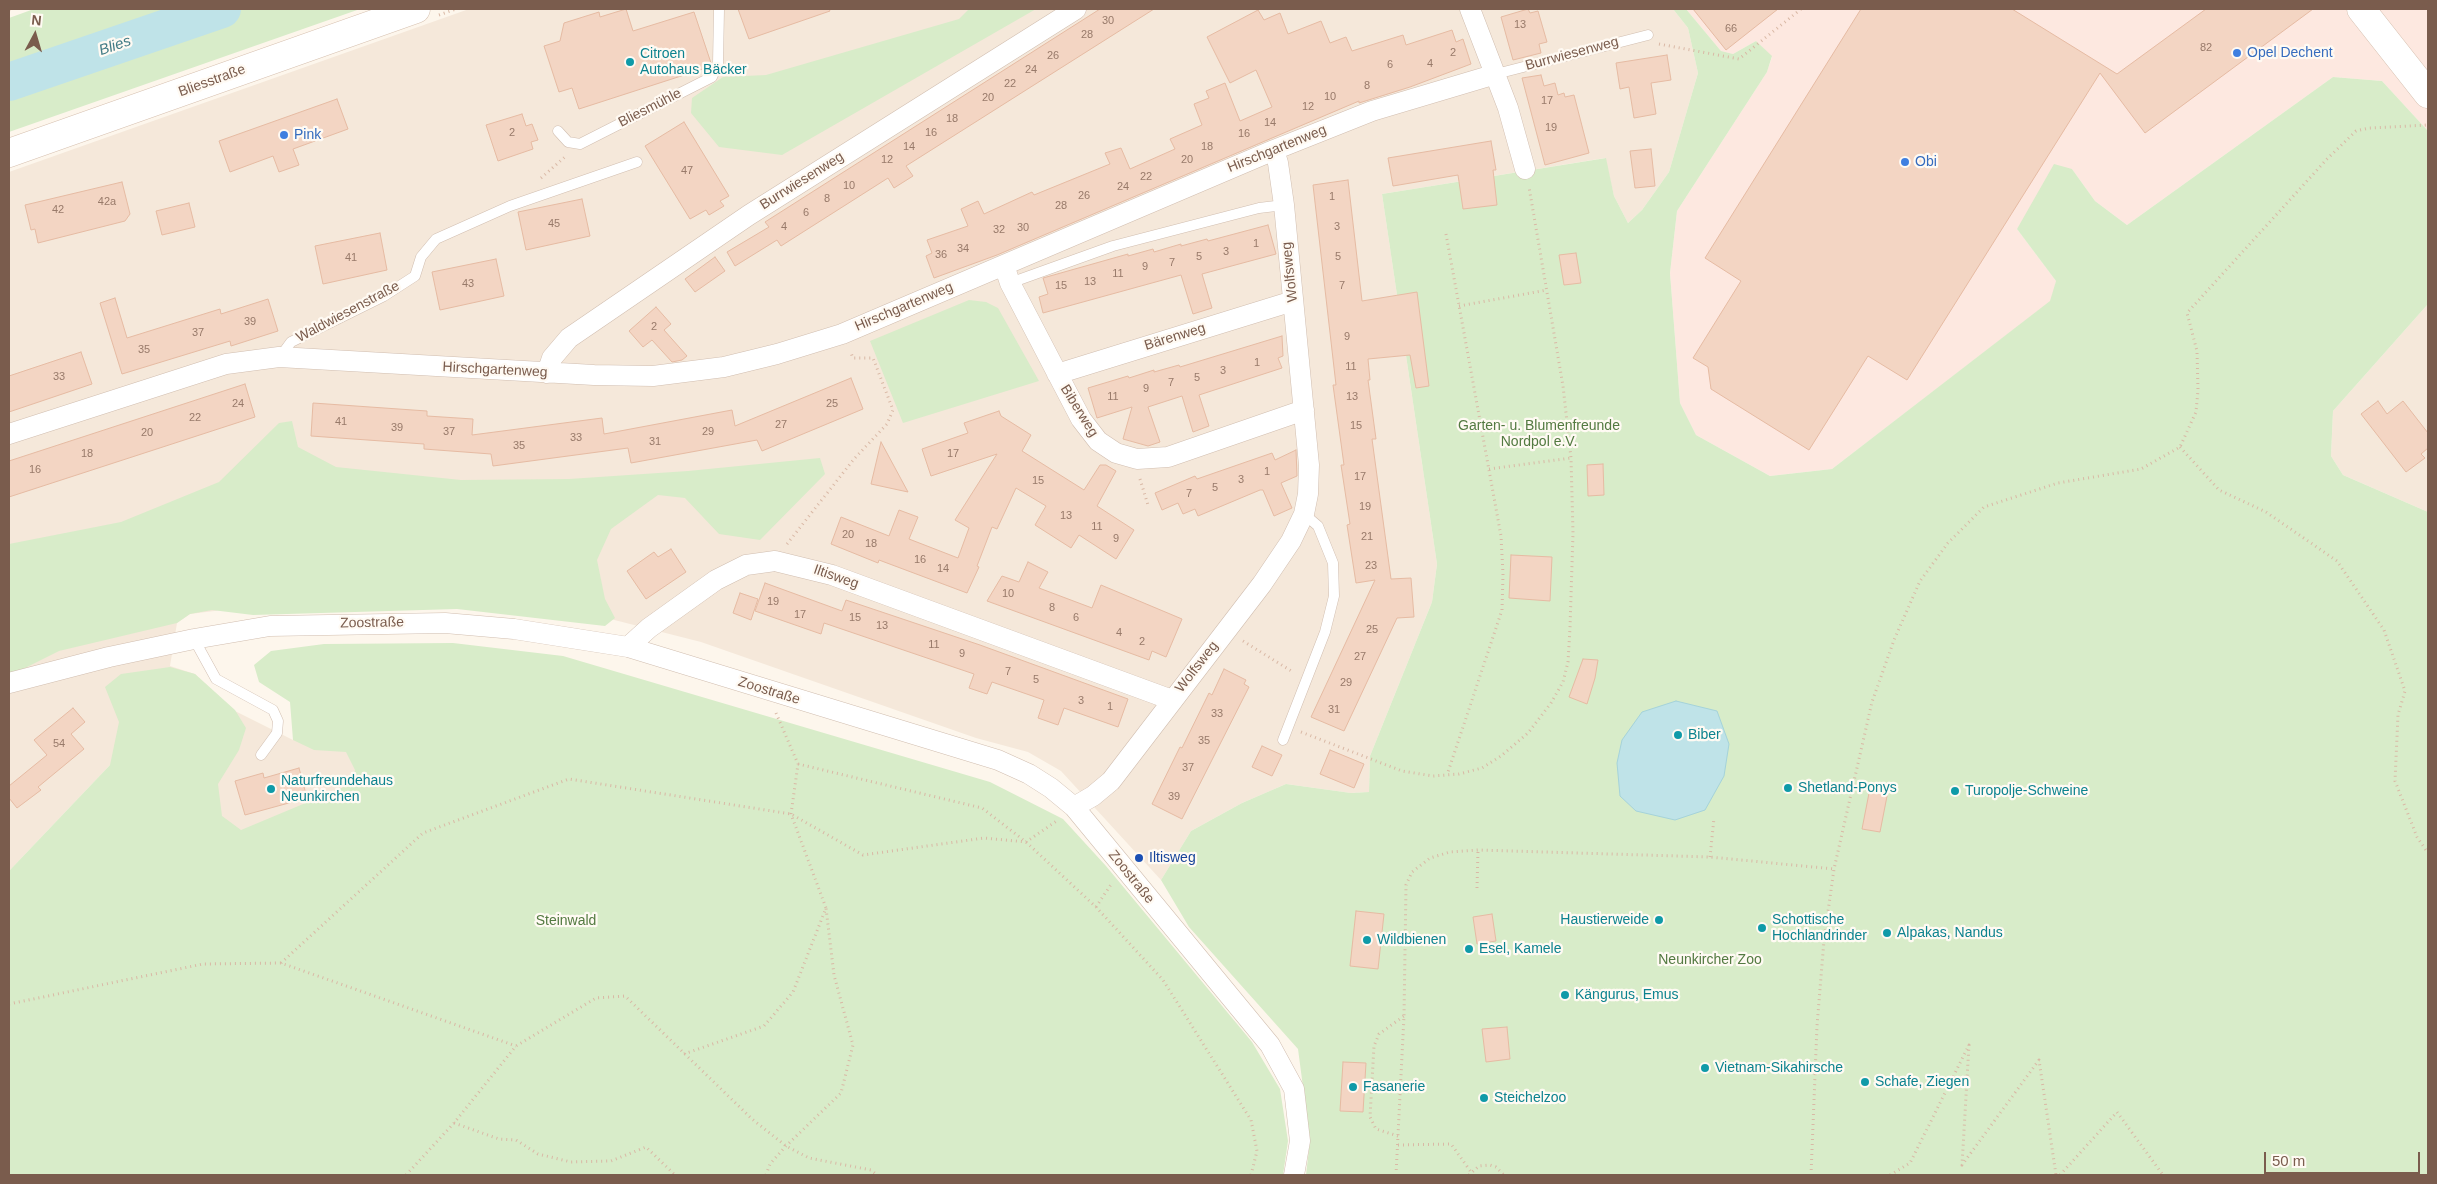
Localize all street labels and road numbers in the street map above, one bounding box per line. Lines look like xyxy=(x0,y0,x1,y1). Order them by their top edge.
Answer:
street label: Burrwiesenweg xyxy=(1524,34,1620,74)
street label: Bliesstraße xyxy=(176,61,248,101)
street label: Bliesmühle xyxy=(616,85,684,131)
street label: Hirschgartenweg xyxy=(1225,122,1329,176)
street label: Burrwiesenweg xyxy=(757,149,847,213)
street label: Wolfsweg xyxy=(1278,241,1302,303)
street label: Waldwiesenstraße xyxy=(293,278,403,346)
street label: Hirschgartenweg xyxy=(852,279,956,335)
street label: Bärenweg xyxy=(1142,320,1208,354)
street label: Hirschgartenweg xyxy=(442,359,548,381)
street label: Biberweg xyxy=(1056,382,1102,440)
street label: Iltisweg xyxy=(811,561,861,593)
street label: Zoostraße xyxy=(340,614,404,632)
street label: Wolfsweg xyxy=(1172,638,1222,696)
street label: Zoostraße xyxy=(736,674,802,708)
street label: Zoostraße xyxy=(1104,847,1158,907)

